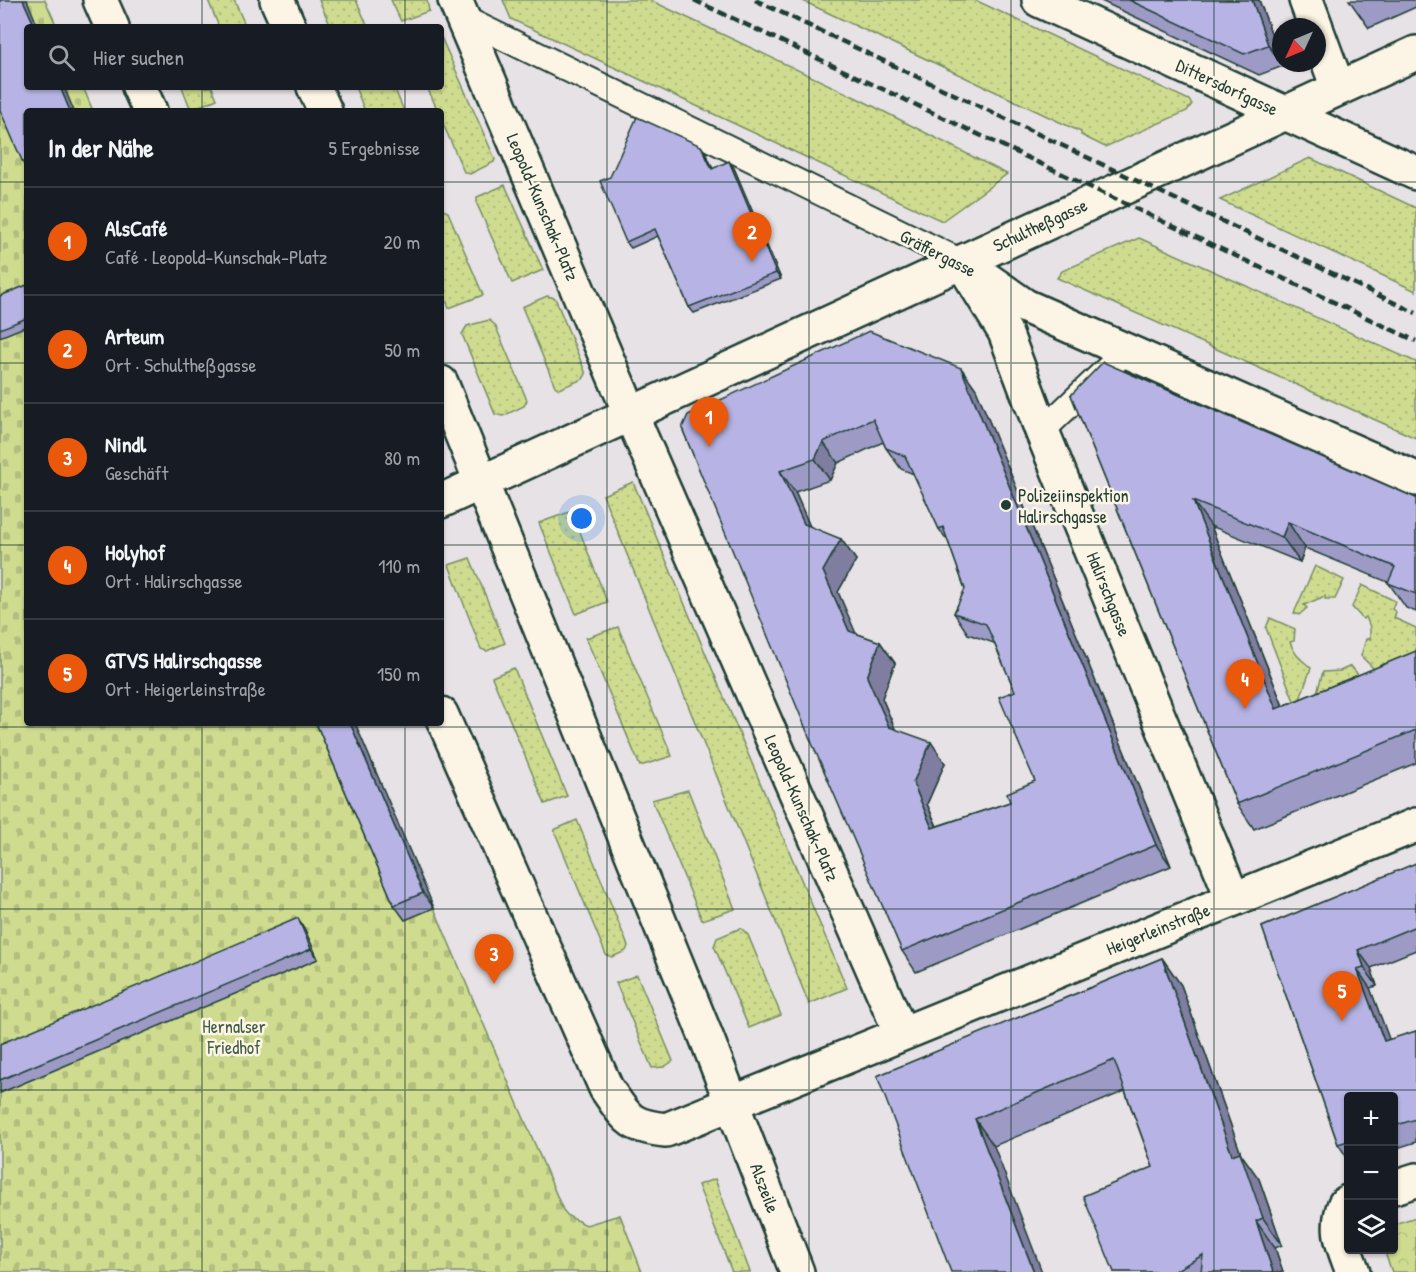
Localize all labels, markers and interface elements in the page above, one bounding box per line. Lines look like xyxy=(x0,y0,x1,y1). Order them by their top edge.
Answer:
north arrow xyxy=(1272,18,1326,72)
search box xyxy=(24,24,444,90)
icon: search xyxy=(45,41,78,74)
text: Hier suchen xyxy=(93,42,184,72)
street label: Dittersdorfgasse xyxy=(1172,52,1282,122)
text: In der Nähe xyxy=(48,130,154,165)
street label: Leopold-Kunschak-Platz xyxy=(501,130,585,285)
text: 5 Ergebnisse xyxy=(328,134,420,161)
street label: Schultheßgasse xyxy=(989,192,1091,258)
pin: 2 xyxy=(732,212,771,262)
text: AlsCafé xyxy=(105,213,167,243)
street label: Gräffergasse xyxy=(896,223,980,283)
text: 1 xyxy=(64,228,71,255)
text: 20 m xyxy=(383,228,420,255)
text: Café · Leopold-Kunschak-Platz xyxy=(105,243,327,270)
text: Arteum xyxy=(105,321,164,351)
text: 2 xyxy=(63,336,72,363)
text: 50 m xyxy=(384,336,420,363)
text: Ort · Schultheßgasse xyxy=(105,351,256,378)
pin: 1 xyxy=(690,398,728,447)
text: Nindl xyxy=(105,429,146,459)
text: 3 xyxy=(63,444,72,471)
text: 80 m xyxy=(384,444,420,471)
text: Geschäft xyxy=(105,459,168,486)
place label: Polizeiinspektion Halirschgasse xyxy=(1018,483,1129,529)
marker: Polizeiinspektion Halirschgasse xyxy=(999,498,1013,512)
your location xyxy=(567,504,596,533)
text: Holyhof xyxy=(105,537,165,567)
street label: Halirschgasse xyxy=(1081,548,1137,640)
text: 4 xyxy=(64,552,71,579)
text: 110 m xyxy=(378,552,420,579)
text: Ort · Halirschgasse xyxy=(105,567,243,594)
text: GTVS Halirschgasse xyxy=(105,645,262,675)
text: 5 xyxy=(63,660,72,687)
text: 150 m xyxy=(377,660,420,687)
pin: 4 xyxy=(1226,660,1264,709)
text: Ort · Heigerleinstraße xyxy=(105,675,266,702)
street label: Leopold-Kunschak-Platz xyxy=(759,731,846,885)
street label: Heigerleinstraße xyxy=(1102,897,1214,961)
pin: 3 xyxy=(474,934,514,984)
pin: 5 xyxy=(1322,972,1362,1021)
park label: Hernalser Friedhof xyxy=(202,1014,266,1060)
map controls xyxy=(1344,1092,1398,1254)
button: + xyxy=(1344,1092,1398,1146)
button: − xyxy=(1344,1146,1398,1200)
street label: Alszeile xyxy=(744,1160,786,1216)
button: layers xyxy=(1344,1200,1398,1254)

